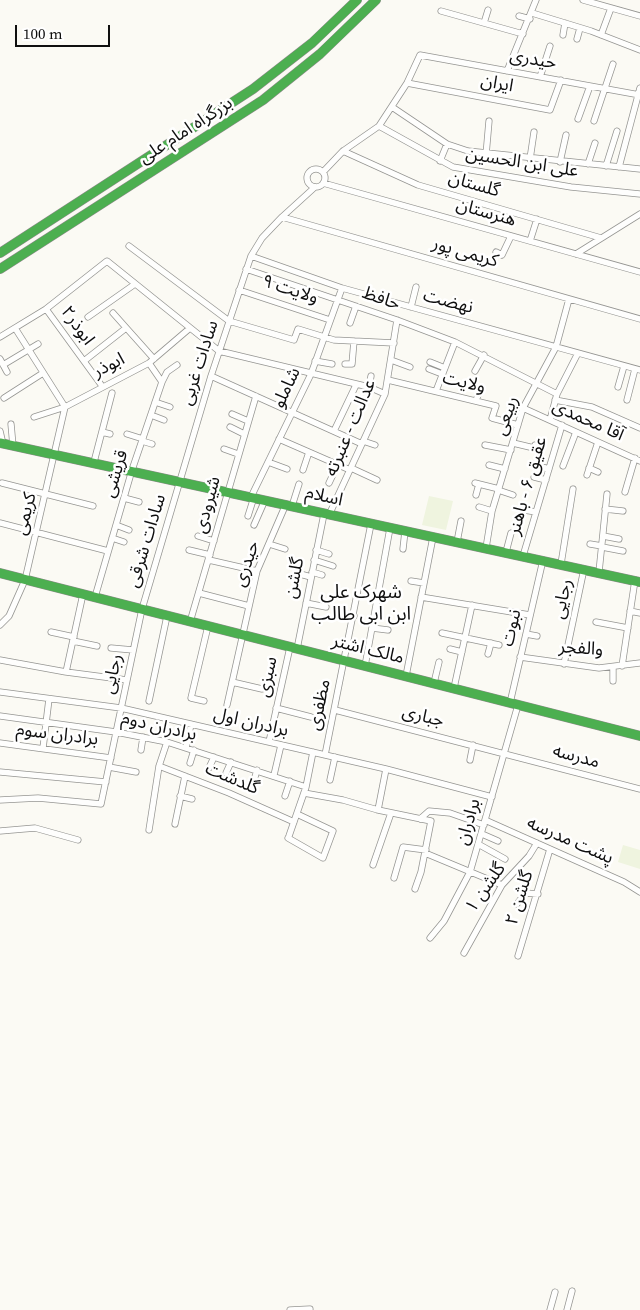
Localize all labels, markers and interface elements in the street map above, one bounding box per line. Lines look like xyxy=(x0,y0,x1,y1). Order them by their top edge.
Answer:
scale bar xyxy=(18,15,112,47)
text: 100 m xyxy=(23,23,63,44)
street label: حیدری xyxy=(508,45,558,75)
street label: ایران xyxy=(479,70,515,98)
street label: بزرگراه امام علی xyxy=(135,93,237,169)
street label: علی ابن الحسین xyxy=(464,143,580,183)
street label: گلستان xyxy=(446,167,502,203)
street label: هنرستان xyxy=(453,194,519,232)
street label: کریمی پور xyxy=(429,233,501,273)
street label: ولایت ۹ xyxy=(259,271,321,309)
street label: حافظ xyxy=(359,282,403,316)
street label: نهضت xyxy=(421,285,475,319)
street label: ابوذر۲ xyxy=(56,302,98,350)
street label: سادات غربی xyxy=(176,318,224,408)
street label: ابوذر xyxy=(89,349,129,383)
street label: شاملو xyxy=(268,364,306,412)
street label: ولایت xyxy=(440,368,488,398)
street label: عدالت - عنبرته xyxy=(321,376,381,480)
street label: ربیعی xyxy=(490,393,524,439)
street label: آقا محمدی xyxy=(549,396,627,446)
street label: عقیق ۶ - باهنر xyxy=(504,434,552,538)
street label: قریشی xyxy=(99,448,133,500)
street label: شیرودی xyxy=(190,474,226,536)
street label: اسلام xyxy=(303,482,345,512)
street label: کریمی xyxy=(10,491,42,537)
street label: سادات شرقی xyxy=(123,492,171,590)
street label: حیدری xyxy=(229,538,265,590)
street label: گلشن xyxy=(280,556,310,600)
street label: رجایی xyxy=(548,577,578,621)
district label: شهرک علی ابن ابی طالب xyxy=(311,582,411,626)
street label: نبوت xyxy=(497,607,527,649)
street label: مالک اشتر xyxy=(330,631,406,669)
street label: والفجر xyxy=(558,637,604,661)
street label: رجایی xyxy=(98,652,128,696)
street label: سبزی xyxy=(253,655,283,699)
street label: مظفری xyxy=(304,677,336,733)
street label: جباری xyxy=(400,701,446,733)
street label: برادران اول xyxy=(211,704,291,742)
street label: برادران دوم xyxy=(119,708,199,746)
street label: برادران سوم xyxy=(15,719,99,751)
street label: مدرسه xyxy=(550,740,602,774)
street label: گلدشت xyxy=(202,758,262,800)
street label: برادران xyxy=(452,796,486,848)
street label: پشت مدرسه xyxy=(523,812,617,870)
street label: گلشن ۱ xyxy=(461,859,511,917)
street label: گلشن ۲ xyxy=(502,868,538,928)

